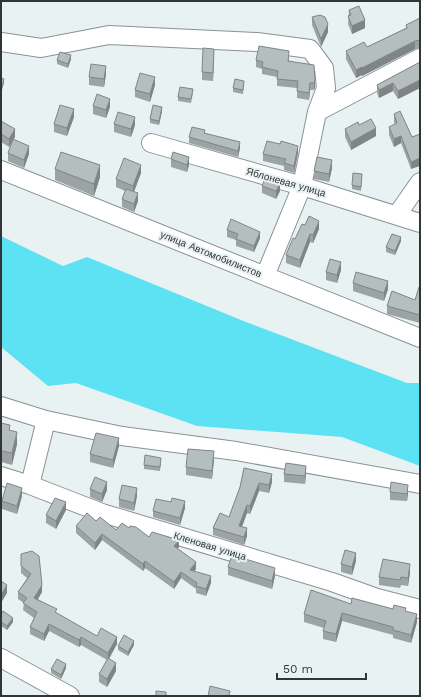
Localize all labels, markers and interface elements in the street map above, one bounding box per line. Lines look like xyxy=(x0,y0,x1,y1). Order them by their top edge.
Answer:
street label: Яблоневая улица xyxy=(245,165,327,199)
street label: улица Автомобилистов xyxy=(159,229,263,279)
street label: Кленовая улица xyxy=(172,530,248,562)
scale bar xyxy=(277,655,366,681)
text: 50 m xyxy=(283,662,313,676)

